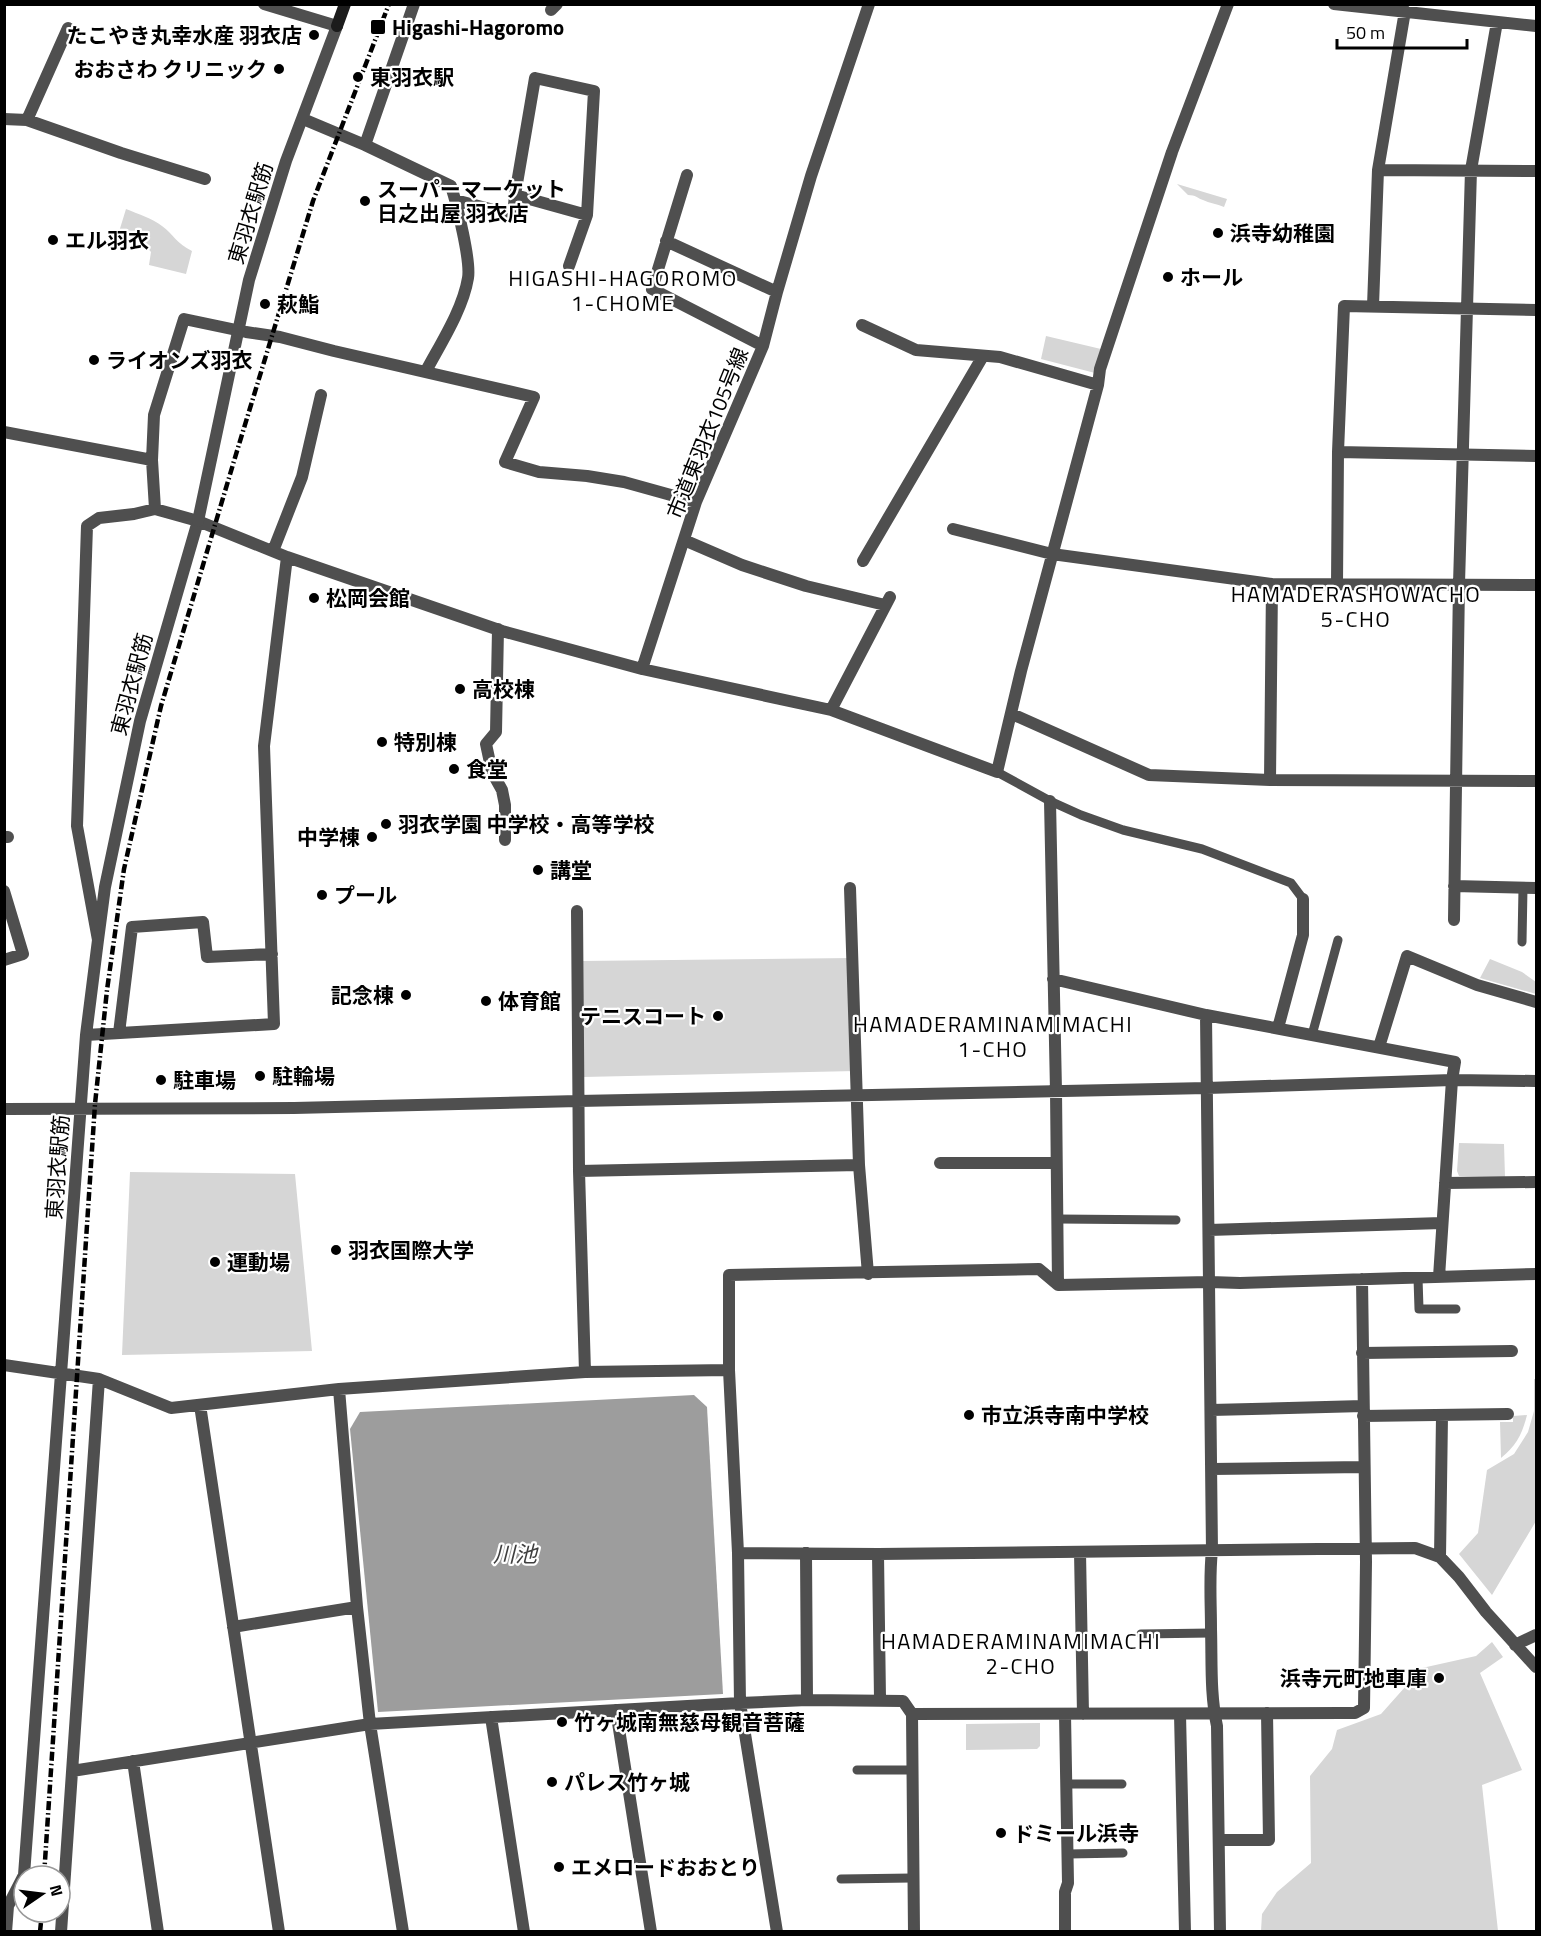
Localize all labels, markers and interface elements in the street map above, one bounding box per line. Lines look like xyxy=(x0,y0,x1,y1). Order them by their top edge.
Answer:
place label: Higashi-Hagoromo xyxy=(392,11,564,43)
scale bar xyxy=(1337,12,1468,50)
marker: Higashi-Hagoromo xyxy=(369,18,387,36)
place label: たこやき丸幸水産 羽衣店 xyxy=(66,19,302,51)
text: 50 m xyxy=(1346,19,1385,46)
marker: たこやき丸幸水産 羽衣店 xyxy=(307,28,321,42)
place label: おおさわ クリニック xyxy=(73,53,267,85)
place label: 東羽衣駅 xyxy=(370,61,454,93)
marker: おおさわ クリニック xyxy=(272,62,286,76)
marker: 東羽衣駅 xyxy=(351,70,365,84)
street label: 東羽衣駅筋 xyxy=(219,158,281,268)
place label: スーパーマーケット 日之出屋 羽衣店 xyxy=(377,173,566,229)
marker: スーパーマーケット 日之出屋 羽衣店 xyxy=(358,194,372,208)
place label: 浜寺幼稚園 xyxy=(1230,217,1335,249)
place label: エル羽衣 xyxy=(65,224,149,256)
marker: 浜寺幼稚園 xyxy=(1211,226,1225,240)
marker: エル羽衣 xyxy=(46,233,60,247)
district label: HIGASHI-HAGOROMO 1-CHOME xyxy=(508,261,738,320)
place label: ホール xyxy=(1180,261,1243,293)
marker: ホール xyxy=(1161,270,1175,284)
place label: 萩鮨 xyxy=(277,288,319,320)
marker: 萩鮨 xyxy=(258,297,272,311)
street label: 市道東羽衣105号線 xyxy=(658,343,756,523)
place label: ライオンズ羽衣 xyxy=(106,344,253,376)
marker: ライオンズ羽衣 xyxy=(87,353,101,367)
district label: HAMADERASHOWACHO 5-CHO xyxy=(1231,577,1481,636)
place label: 松岡会館 xyxy=(326,582,410,614)
marker: 松岡会館 xyxy=(307,591,321,605)
street label: 東羽衣駅筋 xyxy=(102,629,160,739)
place label: 高校棟 xyxy=(472,673,535,705)
marker: 高校棟 xyxy=(453,682,467,696)
place label: 特別棟 xyxy=(394,726,457,758)
marker: 特別棟 xyxy=(375,735,389,749)
place label: 食堂 xyxy=(466,753,508,785)
marker: 食堂 xyxy=(447,762,461,776)
place label: 羽衣学園 中学校・高等学校 xyxy=(398,808,655,840)
marker: 羽衣学園 中学校・高等学校 xyxy=(379,817,393,831)
place label: 中学棟 xyxy=(297,821,360,853)
marker: 中学棟 xyxy=(365,830,379,844)
place label: 講堂 xyxy=(550,854,592,886)
marker: 講堂 xyxy=(531,863,545,877)
place label: プール xyxy=(334,879,397,911)
marker: プール xyxy=(315,888,329,902)
place label: 記念棟 xyxy=(331,979,394,1011)
place label: 体育館 xyxy=(498,985,561,1017)
marker: 記念棟 xyxy=(399,988,413,1002)
marker: 体育館 xyxy=(479,994,493,1008)
place label: テニスコート xyxy=(580,1000,706,1032)
district label: HAMADERAMINAMIMACHI 1-CHO xyxy=(853,1007,1133,1066)
marker: テニスコート xyxy=(711,1009,725,1023)
place label: 駐輪場 xyxy=(272,1060,335,1092)
place label: 駐車場 xyxy=(173,1064,236,1096)
marker: 駐輪場 xyxy=(253,1069,267,1083)
marker: 駐車場 xyxy=(154,1073,168,1087)
street label: 東羽衣駅筋 xyxy=(37,1114,77,1220)
place label: 羽衣国際大学 xyxy=(348,1234,474,1266)
marker: 羽衣国際大学 xyxy=(329,1243,343,1257)
place label: 運動場 xyxy=(227,1246,290,1278)
marker: 運動場 xyxy=(208,1255,222,1269)
place label: 市立浜寺南中学校 xyxy=(981,1399,1149,1431)
marker: 市立浜寺南中学校 xyxy=(962,1408,976,1422)
water label: 川池 xyxy=(493,1537,539,1571)
district label: HAMADERAMINAMIMACHI 2-CHO xyxy=(881,1624,1161,1683)
place label: 浜寺元町地車庫 xyxy=(1280,1662,1427,1694)
marker: 浜寺元町地車庫 xyxy=(1432,1671,1446,1685)
place label: 竹ヶ城南無慈母観音菩薩 xyxy=(574,1706,805,1738)
marker: 竹ヶ城南無慈母観音菩薩 xyxy=(555,1715,569,1729)
place label: パレス竹ヶ城 xyxy=(564,1766,690,1798)
marker: パレス竹ヶ城 xyxy=(545,1775,559,1789)
place label: ドミール浜寺 xyxy=(1013,1817,1139,1849)
marker: ドミール浜寺 xyxy=(994,1826,1008,1840)
place label: エメロードおおとり xyxy=(571,1851,760,1883)
marker: エメロードおおとり xyxy=(552,1860,566,1874)
north arrow xyxy=(12,1864,72,1924)
text: N xyxy=(44,1882,70,1899)

